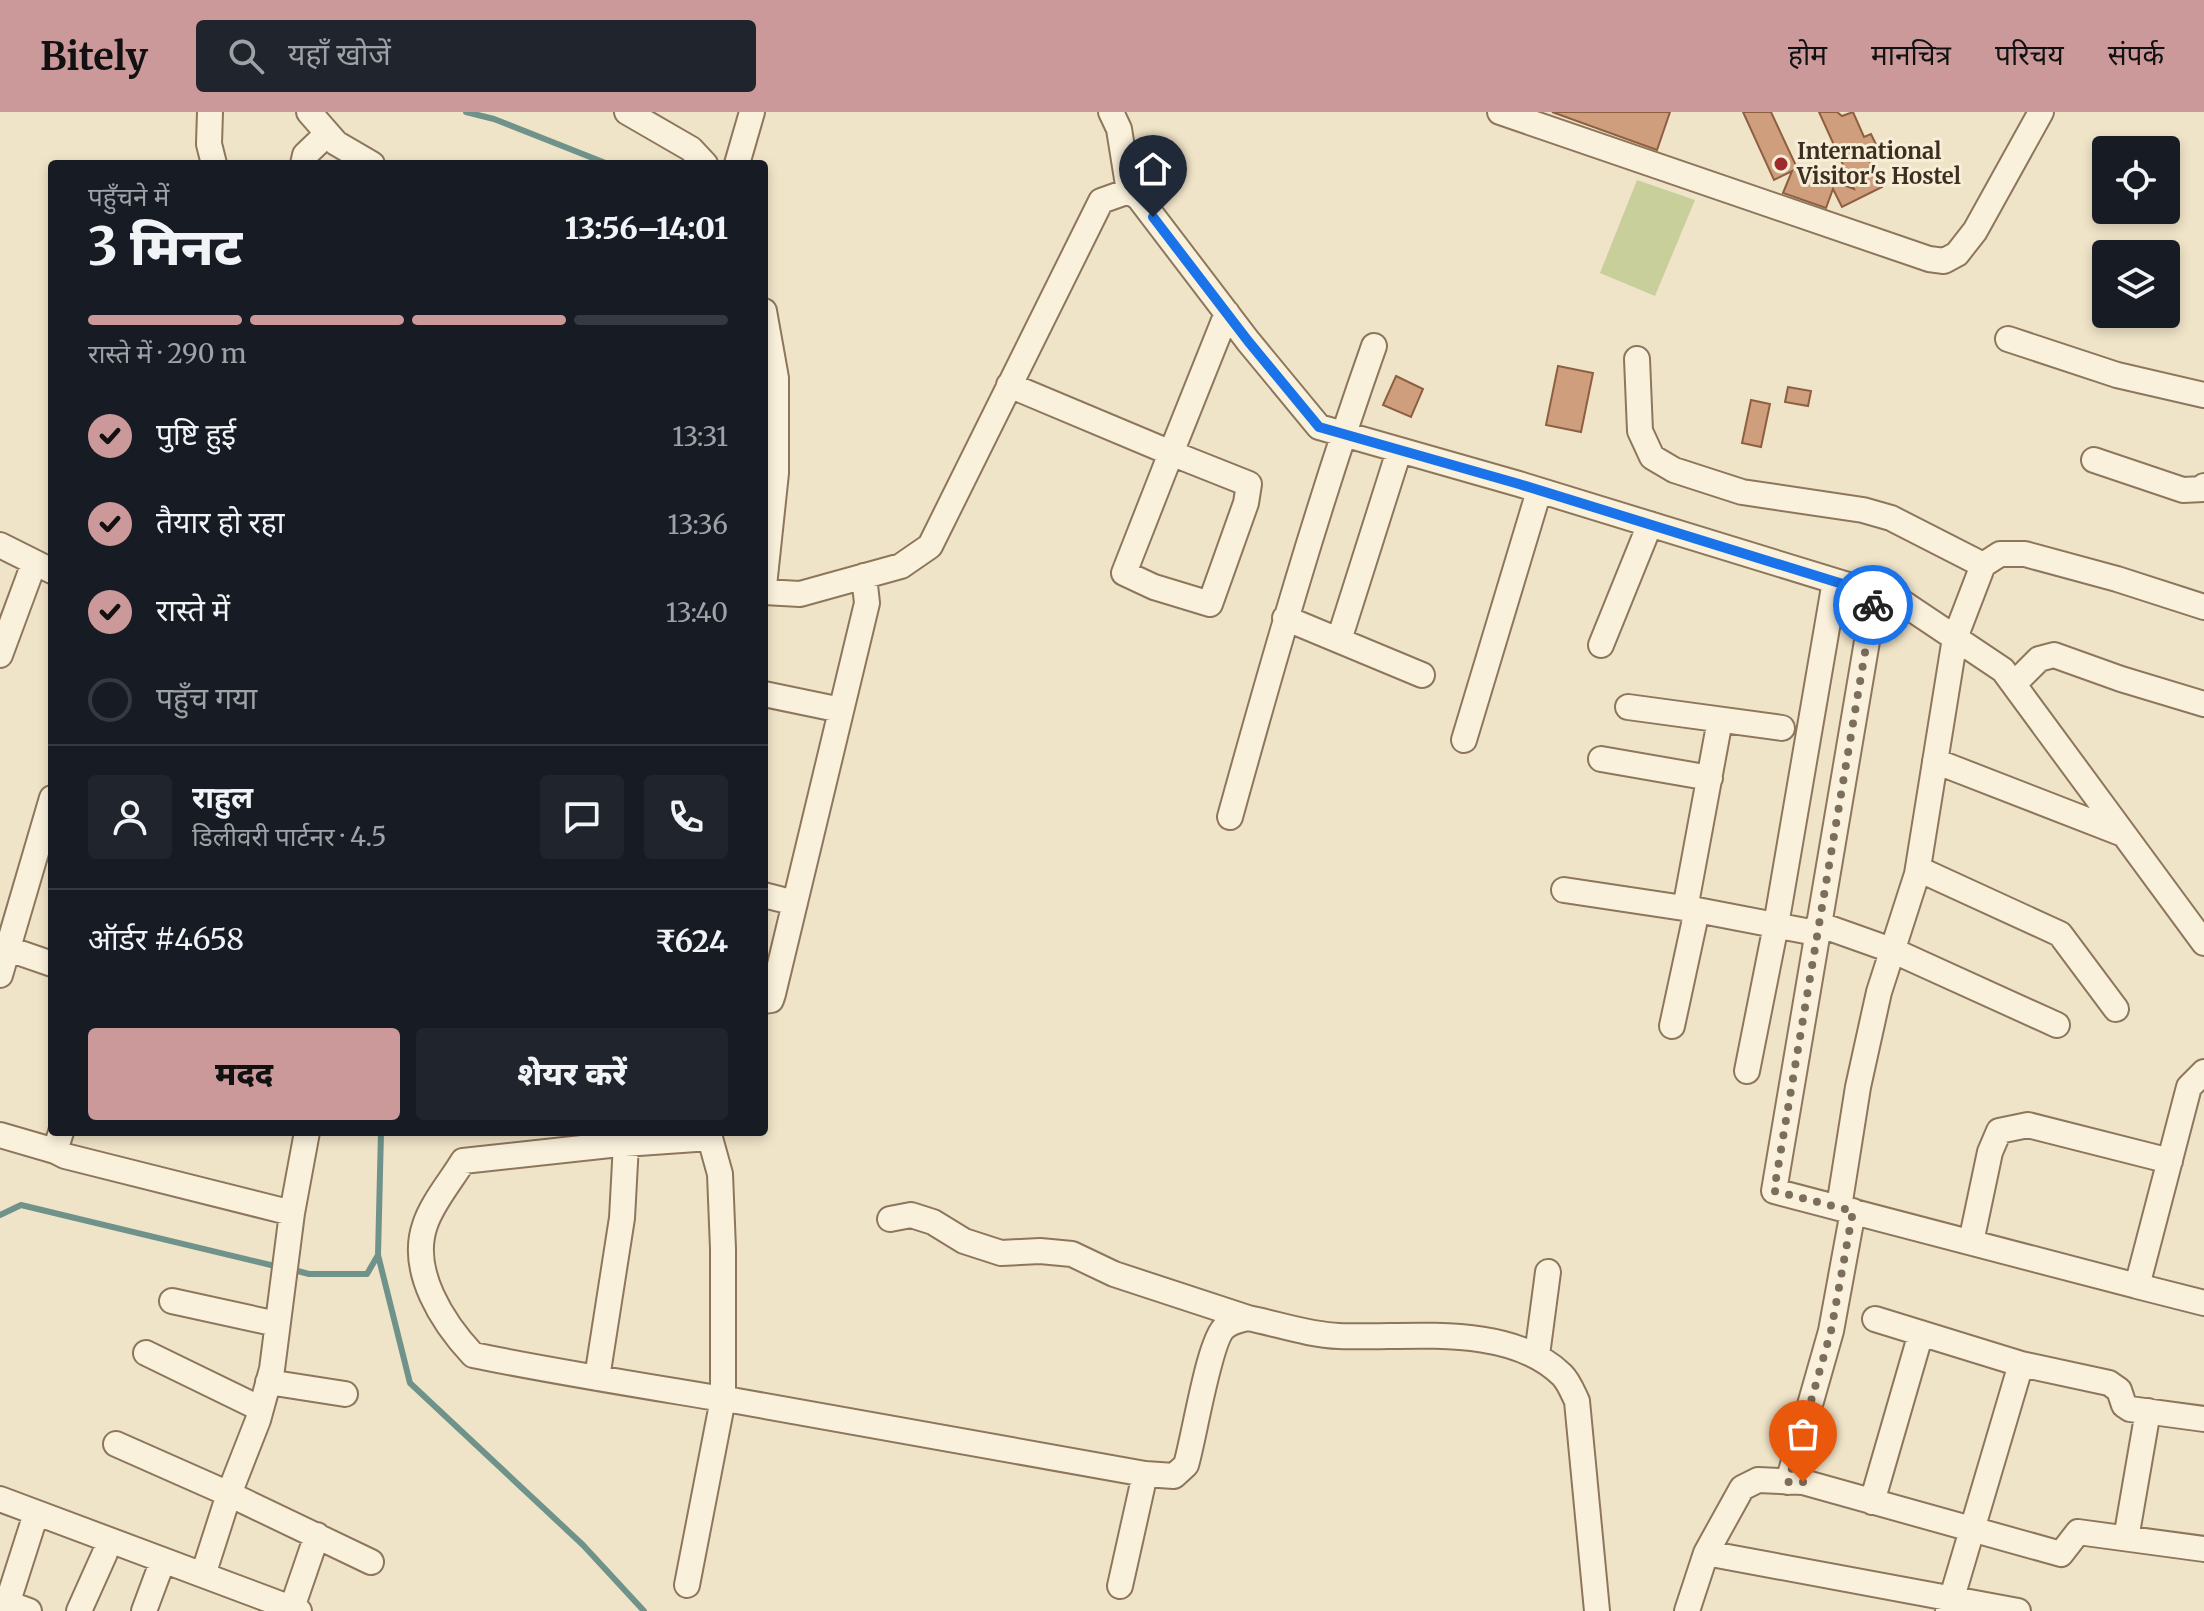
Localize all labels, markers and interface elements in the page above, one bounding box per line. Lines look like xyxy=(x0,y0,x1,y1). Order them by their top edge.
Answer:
search box xyxy=(196,20,756,92)
text: Bitely xyxy=(40,33,148,80)
icon: search xyxy=(224,34,268,78)
text: यहाँ खोजें xyxy=(288,35,391,73)
text: होम xyxy=(1788,37,1827,73)
text: मानचित्र xyxy=(1871,37,1951,73)
text: परिचय xyxy=(1995,37,2064,73)
text: संपर्क xyxy=(2108,37,2164,73)
pin xyxy=(1119,135,1187,217)
map controls xyxy=(2092,136,2180,328)
button: locate xyxy=(2092,136,2180,224)
place label: International Visitor's Hostel xyxy=(1796,137,1961,190)
icon: home xyxy=(1131,147,1175,191)
marker: International Visitor's Hostel xyxy=(1772,155,1790,173)
text: पहुँचने में xyxy=(88,180,169,213)
text: 13:56–14:01 xyxy=(565,209,728,247)
text: 3 मिनट xyxy=(88,214,242,279)
button: layers xyxy=(2092,240,2180,328)
text: रास्ते में · 290 m xyxy=(88,337,247,370)
icon: check xyxy=(88,414,132,458)
text: पुष्टि हुई xyxy=(156,415,236,453)
text: 13:31 xyxy=(672,420,728,453)
icon: check xyxy=(88,502,132,546)
text: तैयार हो रहा xyxy=(156,503,284,541)
text: 13:36 xyxy=(668,508,728,541)
courier xyxy=(1833,565,1913,645)
icon: bike xyxy=(1851,583,1895,627)
icon: check xyxy=(88,590,132,634)
text: रास्ते में xyxy=(156,591,230,629)
text: 13:40 xyxy=(666,596,728,629)
text: पहुँच गया xyxy=(156,679,257,717)
button: person xyxy=(88,775,172,859)
button: chat xyxy=(540,775,624,859)
button: phone xyxy=(644,775,728,859)
text: राहुल xyxy=(192,778,253,816)
text: डिलीवरी पार्टनर · 4.5 xyxy=(192,820,386,853)
text: ऑर्डर #4658 xyxy=(88,920,244,958)
text: ₹624 xyxy=(655,922,728,960)
button: मदद xyxy=(88,1028,400,1120)
button: शेयर करें xyxy=(416,1028,728,1120)
pin xyxy=(1769,1400,1837,1482)
icon: bag xyxy=(1781,1412,1825,1456)

